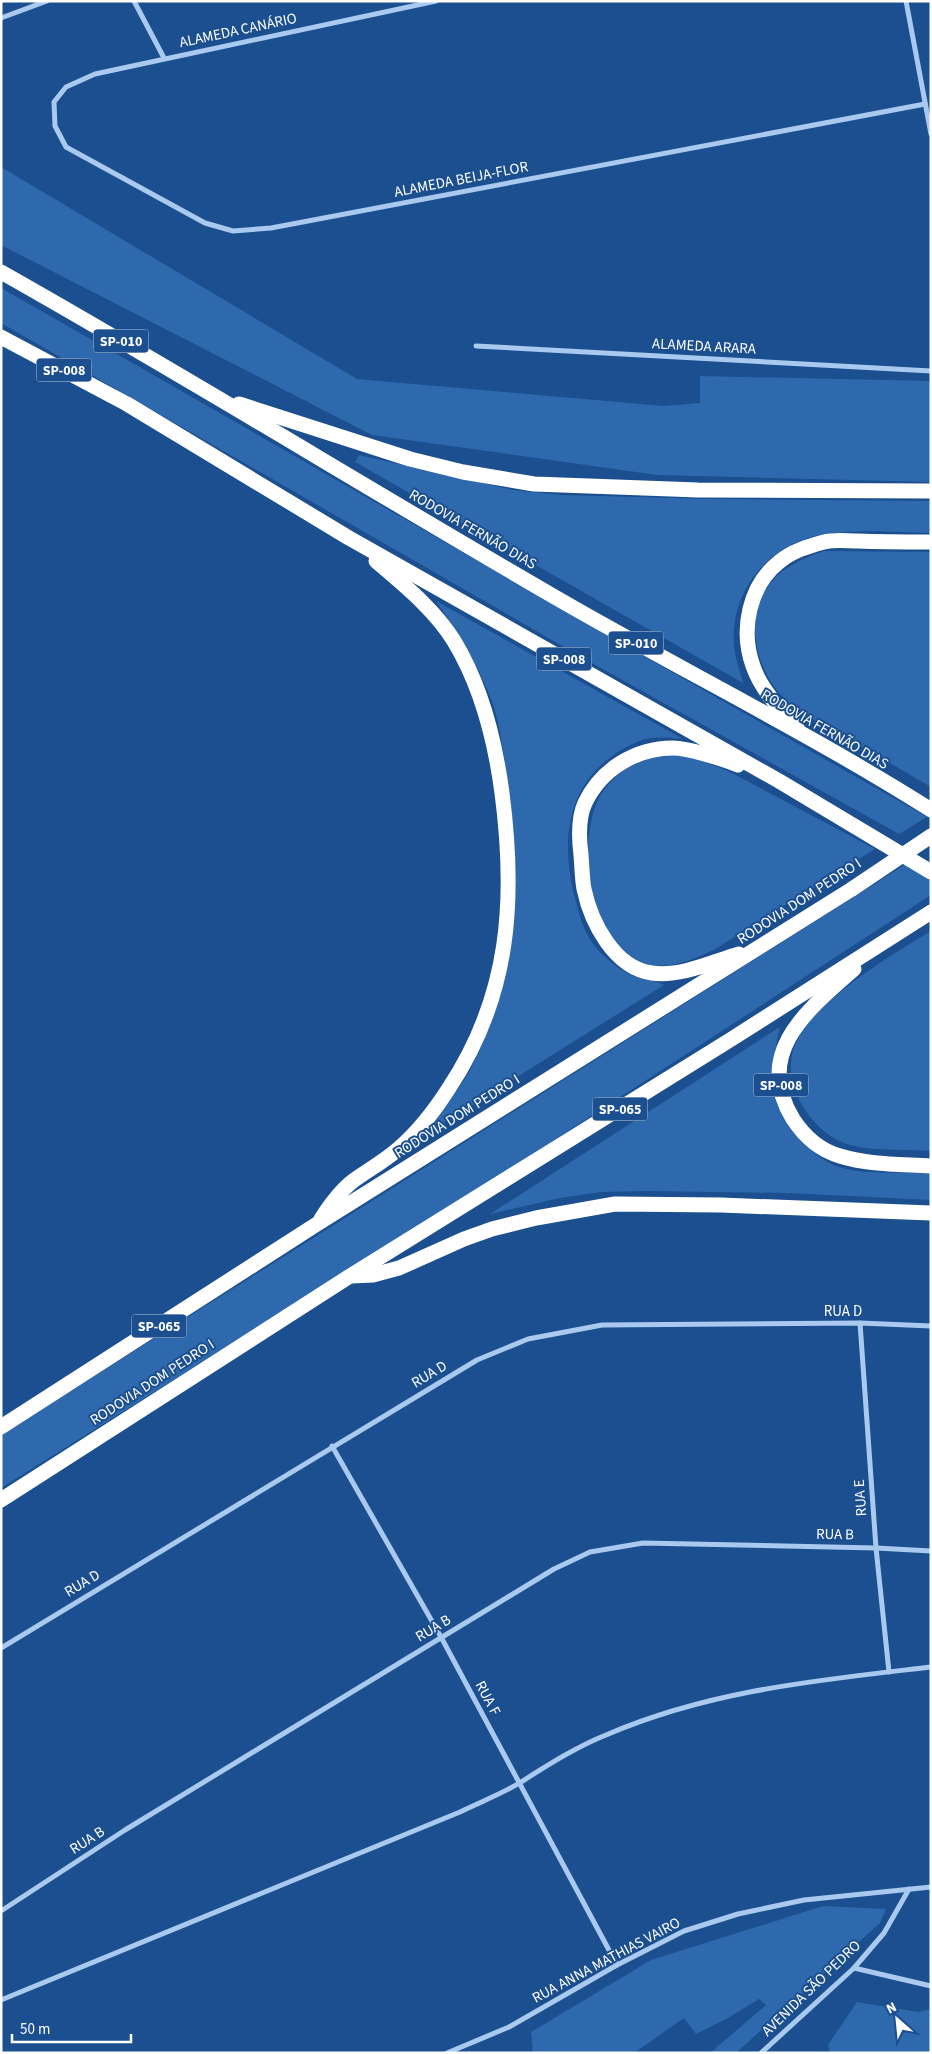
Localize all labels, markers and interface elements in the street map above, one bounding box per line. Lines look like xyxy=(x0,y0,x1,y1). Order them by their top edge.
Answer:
street label: ALAMEDA CANÁRIO xyxy=(177,8,299,53)
street label: ALAMEDA BEIJA-FLOR xyxy=(392,156,530,203)
road number: SP-010 xyxy=(94,330,148,352)
street label: ALAMEDA ARARA xyxy=(651,333,757,360)
road number: SP-008 xyxy=(36,358,92,382)
street label: RODOVIA FERNÃO DIAS xyxy=(405,484,540,575)
road number: SP-010 xyxy=(608,632,664,654)
road number: SP-008 xyxy=(536,648,592,671)
street label: RODOVIA FERNÃO DIAS xyxy=(757,684,892,775)
street label: RODOVIA DOM PEDRO I xyxy=(733,853,866,950)
street label: RODOVIA DOM PEDRO I xyxy=(390,1069,524,1164)
road number: SP-008 xyxy=(754,1074,808,1096)
road number: SP-065 xyxy=(592,1098,648,1120)
street label: RUA D xyxy=(824,1301,862,1322)
road number: SP-065 xyxy=(132,1314,186,1338)
street label: RODOVIA DOM PEDRO I xyxy=(86,1334,219,1431)
street label: RUA D xyxy=(407,1356,451,1393)
street label: RUA E xyxy=(849,1479,872,1517)
street label: RUA B xyxy=(816,1524,854,1545)
street label: RUA D xyxy=(60,1565,104,1602)
street label: RUA B xyxy=(412,1610,455,1647)
street label: RUA F xyxy=(470,1677,506,1720)
street label: RUA B xyxy=(66,1821,109,1860)
street label: RUA ANNA MATHIAS VAIRO xyxy=(528,1912,684,2008)
street label: AVENIDA SÃO PEDRO xyxy=(757,1935,866,2041)
north arrow xyxy=(872,1994,922,2044)
text: N xyxy=(883,1997,900,2019)
scale bar xyxy=(12,2012,131,2044)
text: 50 m xyxy=(20,2019,50,2040)

